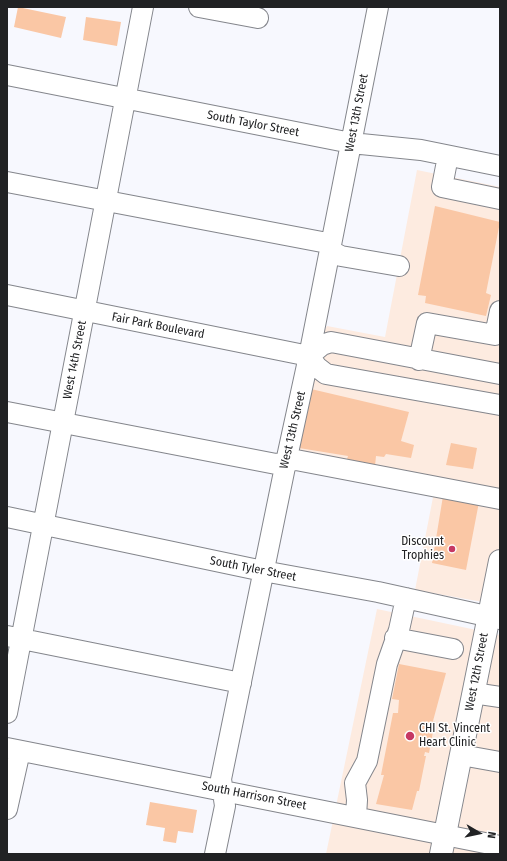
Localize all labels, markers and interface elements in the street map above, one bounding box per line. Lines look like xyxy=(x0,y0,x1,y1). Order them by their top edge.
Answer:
street label: West 13th Street xyxy=(342,73,372,153)
street label: South Taylor Street xyxy=(206,108,300,140)
street label: Fair Park Boulevard xyxy=(110,310,206,342)
street label: West 14th Street xyxy=(60,319,90,401)
street label: West 13th Street xyxy=(277,390,309,470)
place label: Discount Trophies xyxy=(401,535,444,563)
marker: Discount Trophies xyxy=(447,544,457,554)
street label: South Tyler Street xyxy=(209,554,297,584)
street label: West 12th Street xyxy=(462,632,492,712)
place label: CHI St. Vincent Heart Clinic xyxy=(419,722,490,750)
marker: CHI St. Vincent Heart Clinic xyxy=(404,730,416,742)
street label: South Harrison Street xyxy=(200,779,308,813)
north arrow xyxy=(459,813,499,853)
text: N xyxy=(484,831,498,839)

